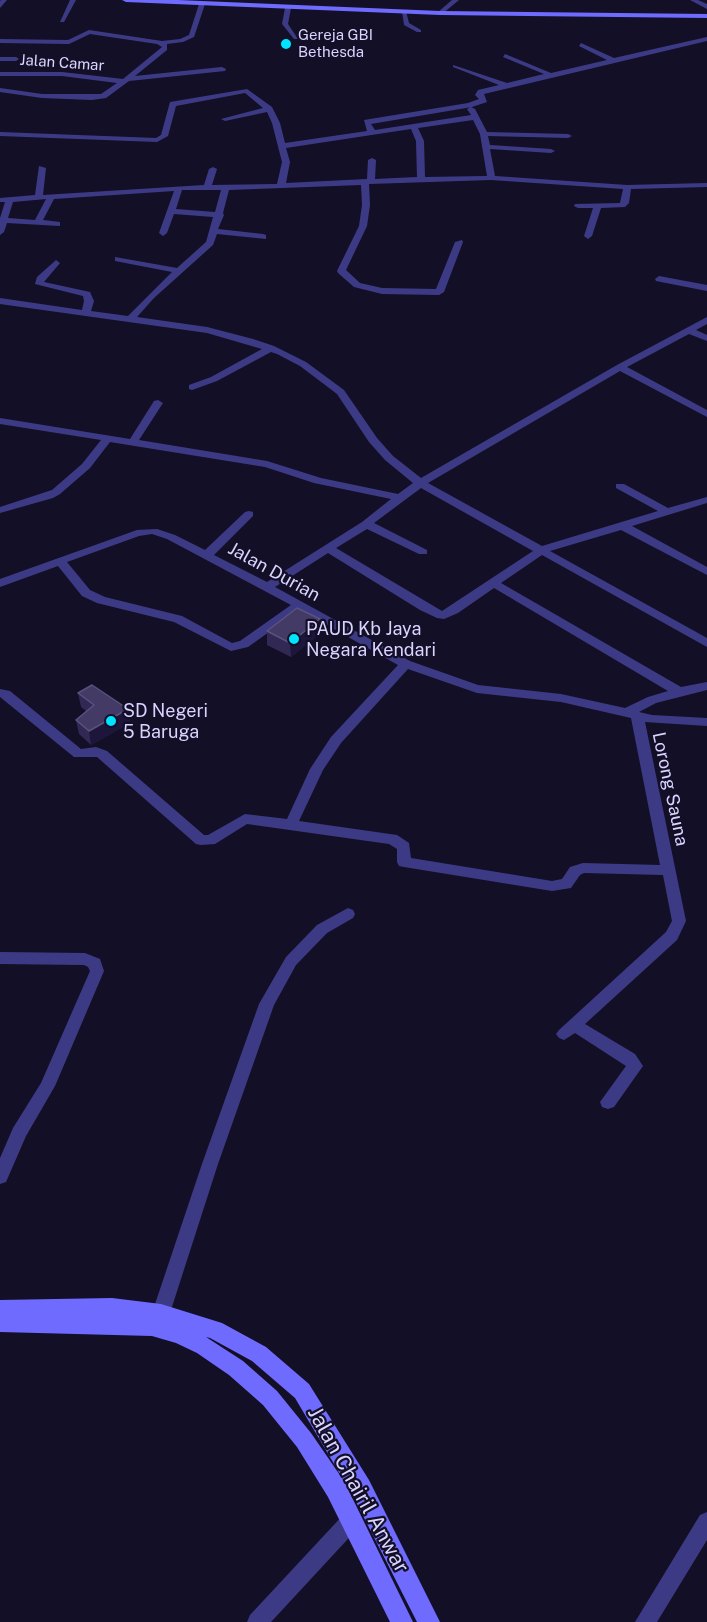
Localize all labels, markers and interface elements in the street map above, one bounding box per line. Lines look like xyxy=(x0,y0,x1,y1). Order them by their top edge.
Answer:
place label: Gereja GBI Bethesda xyxy=(298,26,373,61)
marker: Gereja GBI Bethesda xyxy=(279,37,293,51)
street label: Jalan Camar xyxy=(19,51,105,75)
street label: Jalan Durian xyxy=(224,538,324,606)
place label: PAUD Kb Jaya Negara Kendari xyxy=(306,618,436,660)
marker: PAUD Kb Jaya Negara Kendari xyxy=(287,632,301,646)
place label: SD Negeri 5 Baruga xyxy=(123,700,208,742)
marker: SD Negeri 5 Baruga xyxy=(104,714,118,728)
street label: Lorong Sauna xyxy=(647,730,693,848)
street label: Jalan Chairil Anwar xyxy=(302,1403,414,1577)

